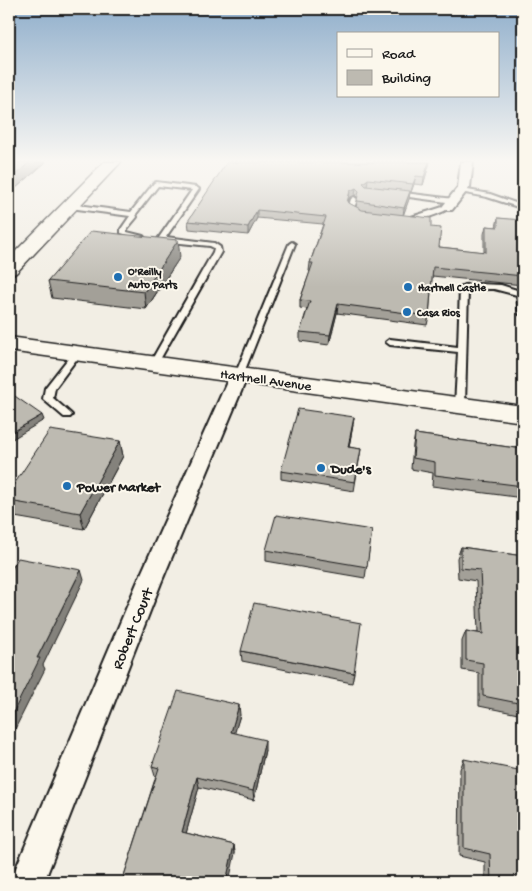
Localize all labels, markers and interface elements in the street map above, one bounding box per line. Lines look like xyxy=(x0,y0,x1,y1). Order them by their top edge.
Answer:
legend xyxy=(337,32,500,98)
text: Road xyxy=(382,46,416,64)
text: Building xyxy=(381,70,431,88)
place label: O'Reilly Auto Parts xyxy=(127,267,178,292)
marker: O'Reilly Auto Parts xyxy=(112,271,124,283)
marker: Hartnell Castle xyxy=(402,281,414,293)
place label: Hartnell Castle xyxy=(418,282,487,295)
marker: Casa Rios xyxy=(401,306,413,318)
place label: Casa Rios xyxy=(416,308,461,320)
street label: Hartnell Avenue xyxy=(219,367,313,396)
marker: Dude's xyxy=(315,462,327,474)
place label: Dude's xyxy=(329,462,372,479)
marker: Power Market xyxy=(61,480,73,492)
place label: Power Market xyxy=(76,480,161,497)
street label: Robert Court xyxy=(109,584,160,673)

